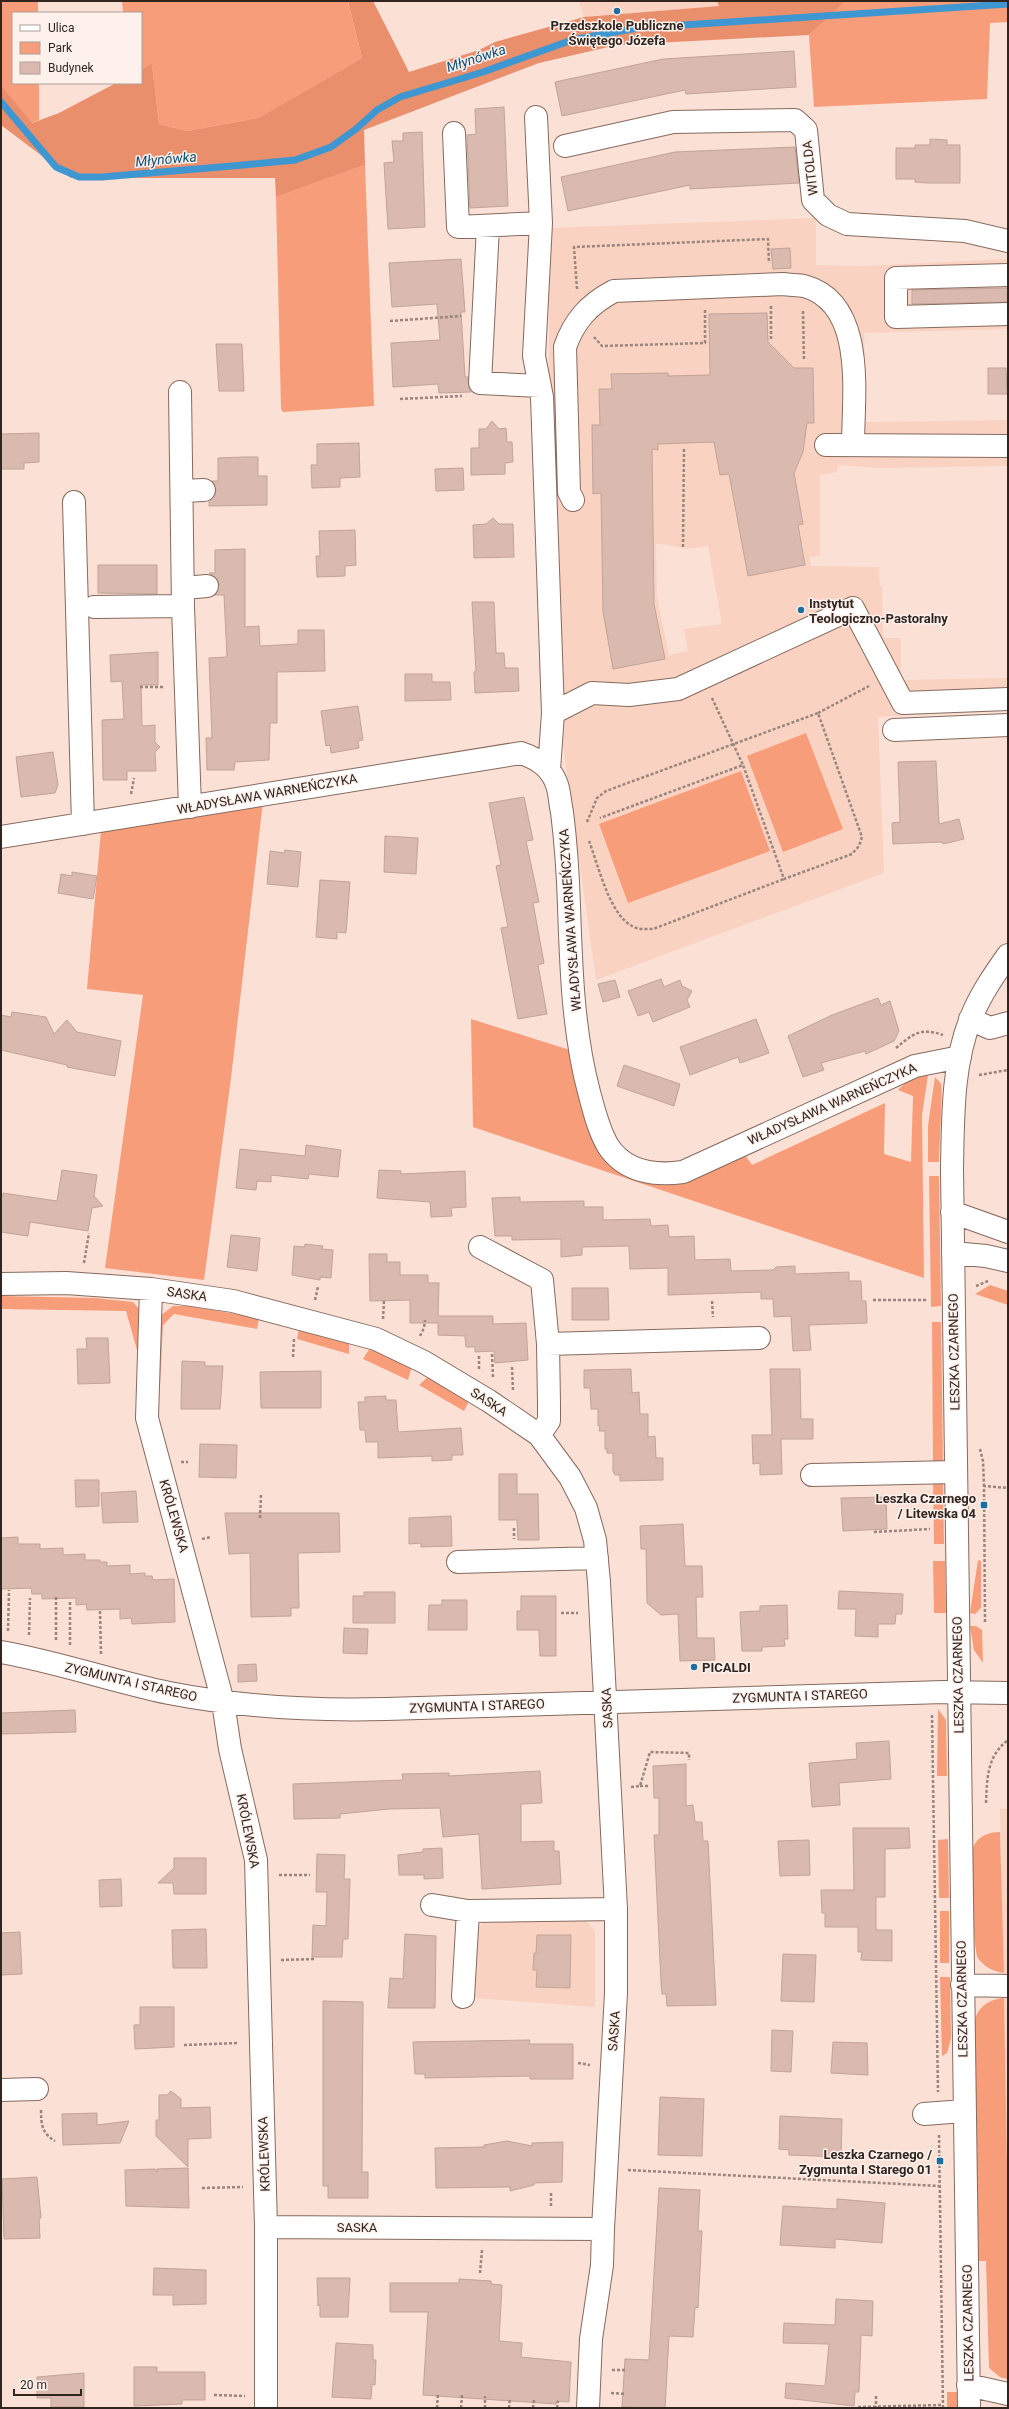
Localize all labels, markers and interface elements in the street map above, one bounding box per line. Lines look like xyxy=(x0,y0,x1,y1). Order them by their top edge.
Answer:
marker: Przedszkole Publiczne Świętego Józefa xyxy=(612,6,622,16)
legend xyxy=(12,12,142,84)
place label: Przedszkole Publiczne Świętego Józefa xyxy=(551,18,683,48)
text: Ulica xyxy=(48,21,74,35)
text: Park xyxy=(48,41,73,55)
water label: Młynówka xyxy=(444,41,508,75)
text: Budynek xyxy=(48,61,95,75)
street label: WITOLDA xyxy=(799,139,821,196)
water label: Młynówka xyxy=(135,148,197,170)
place label: Instytut Teologiczno-Pastoralny xyxy=(809,596,948,626)
marker: Instytut Teologiczno-Pastoralny xyxy=(796,605,806,615)
street label: WŁADYSŁAWA WARNEŃCZYKA xyxy=(176,771,359,817)
street label: WŁADYSŁAWA WARNEŃCZYKA xyxy=(556,828,584,1012)
street label: WŁADYSŁAWA WARNEŃCZYKA xyxy=(745,1060,919,1148)
street label: SASKA xyxy=(166,1284,209,1304)
street label: LESZKA CZARNEGO xyxy=(945,1293,963,1411)
street label: SASKA xyxy=(468,1385,511,1420)
street label: KRÓLEWSKA xyxy=(156,1478,192,1555)
place label: Leszka Czarnego / Litewska 04 xyxy=(876,1491,977,1521)
marker: Leszka Czarnego / Litewska 04 xyxy=(979,1500,989,1510)
street label: LESZKA CZARNEGO xyxy=(949,1616,967,1734)
street label: ZYGMUNTA I STAREGO xyxy=(63,1659,199,1705)
place label: PICALDI xyxy=(702,1660,751,1675)
marker: PICALDI xyxy=(689,1662,699,1672)
street label: ZYGMUNTA I STAREGO xyxy=(732,1686,868,1706)
street label: SASKA xyxy=(598,1687,616,1729)
street label: ZYGMUNTA I STAREGO xyxy=(409,1696,545,1716)
street label: KRÓLEWSKA xyxy=(233,1793,263,1870)
street label: LESZKA CZARNEGO xyxy=(953,1940,971,2058)
street label: SASKA xyxy=(605,2010,623,2052)
street label: KRÓLEWSKA xyxy=(255,2116,273,2192)
place label: Leszka Czarnego / Zygmunta I Starego 01 xyxy=(799,2147,932,2177)
marker: Leszka Czarnego / Zygmunta I Starego 01 xyxy=(935,2156,945,2166)
street label: SASKA xyxy=(337,2220,378,2235)
street label: LESZKA CZARNEGO xyxy=(959,2264,977,2382)
scale bar xyxy=(14,2371,81,2397)
text: 20 m xyxy=(20,2378,47,2392)

